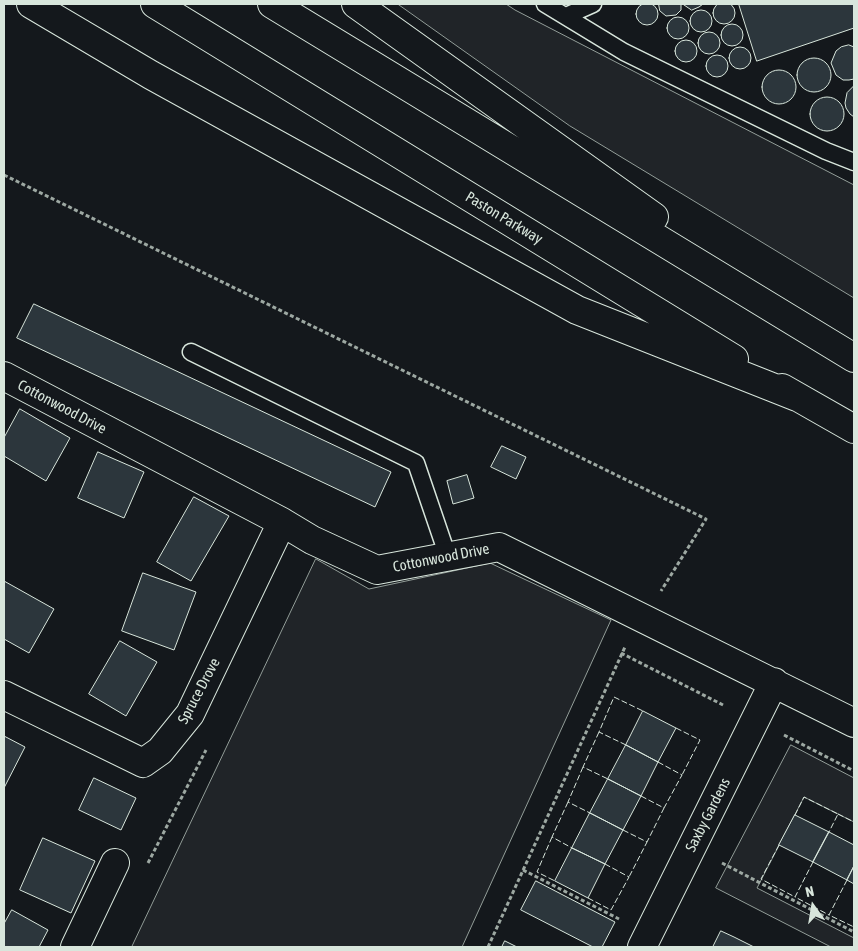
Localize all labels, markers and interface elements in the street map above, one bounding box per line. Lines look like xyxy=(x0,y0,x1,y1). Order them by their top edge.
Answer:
street label: Paston Parkway xyxy=(462,188,546,248)
street label: Cottonwood Drive xyxy=(15,376,109,438)
street label: Cottonwood Drive xyxy=(391,540,491,576)
street label: Spruce Drove xyxy=(174,655,224,727)
street label: Saxby Gardens xyxy=(682,775,734,855)
north arrow xyxy=(788,881,838,931)
text: N xyxy=(804,883,815,900)

